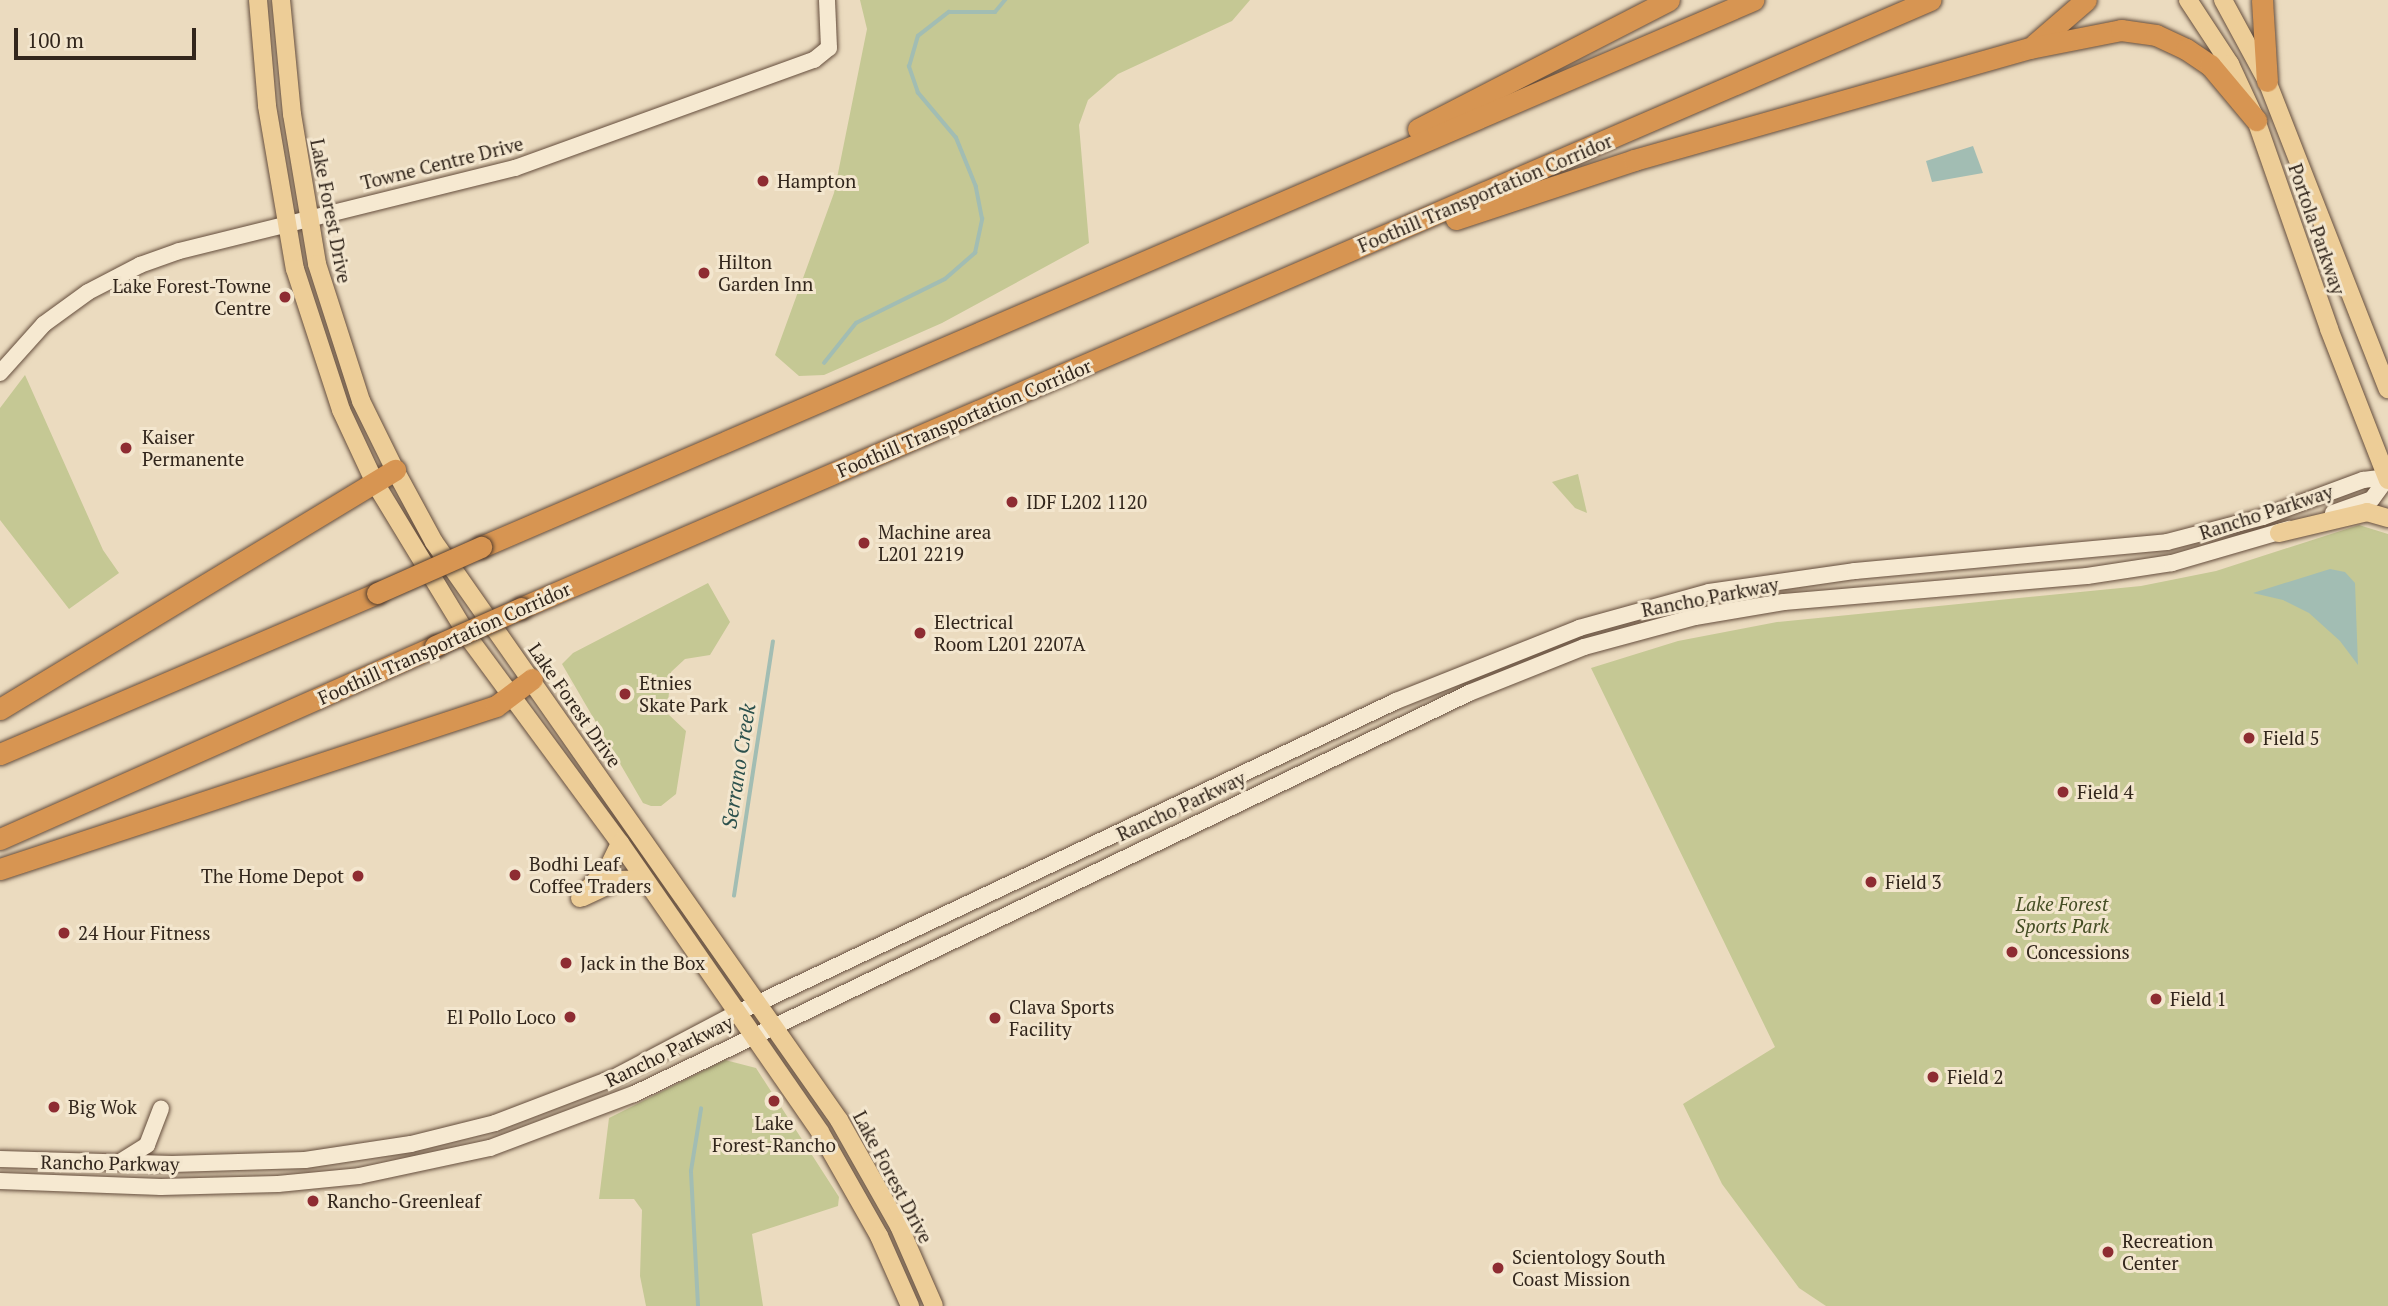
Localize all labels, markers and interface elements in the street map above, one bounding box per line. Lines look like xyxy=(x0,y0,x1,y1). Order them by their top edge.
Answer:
scale bar xyxy=(18,14,200,58)
text: 100 m xyxy=(27,26,84,54)
street label: Foothill Transportation Corridor xyxy=(1354,129,1616,257)
street label: Towne Centre Drive xyxy=(358,132,526,194)
street label: Lake Forest Drive xyxy=(306,137,356,285)
street label: Portola Parkway xyxy=(2284,160,2350,298)
place label: Hampton xyxy=(777,170,856,192)
marker: Hampton xyxy=(755,173,771,189)
place label: Hilton Garden Inn xyxy=(718,251,813,295)
marker: Hilton Garden Inn xyxy=(696,265,712,281)
place label: Lake Forest-Towne Centre xyxy=(113,275,271,319)
marker: Lake Forest-Towne Centre xyxy=(277,289,293,305)
street label: Foothill Transportation Corridor xyxy=(833,354,1095,482)
place label: Kaiser Permanente xyxy=(142,426,244,470)
marker: Kaiser Permanente xyxy=(116,438,136,458)
street label: Rancho Parkway xyxy=(2196,480,2336,544)
place label: IDF L202 1120 xyxy=(1026,491,1147,513)
marker: IDF L202 1120 xyxy=(1004,494,1020,510)
place label: Machine area L201 2219 xyxy=(878,521,991,565)
marker: Machine area L201 2219 xyxy=(856,535,872,551)
street label: Rancho Parkway xyxy=(1640,573,1780,621)
street label: Foothill Transportation Corridor xyxy=(314,577,574,709)
place label: Electrical Room L201 2207A xyxy=(934,611,1086,655)
marker: Electrical Room L201 2207A xyxy=(912,625,928,641)
street label: Lake Forest Drive xyxy=(524,638,626,772)
place label: Etnies Skate Park xyxy=(639,672,728,716)
marker: Etnies Skate Park xyxy=(617,686,633,702)
water label: Serrano Creek xyxy=(716,702,760,830)
place label: Field 5 xyxy=(2263,727,2320,749)
marker: Field 5 xyxy=(2241,730,2257,746)
street label: Rancho Parkway xyxy=(1113,766,1249,846)
place label: Field 4 xyxy=(2077,781,2134,803)
marker: Field 4 xyxy=(2055,784,2071,800)
place label: Bodhi Leaf Coffee Traders xyxy=(529,853,651,897)
place label: The Home Depot xyxy=(201,865,344,887)
marker: Bodhi Leaf Coffee Traders xyxy=(507,867,523,883)
marker: The Home Depot xyxy=(350,868,366,884)
place label: Field 3 xyxy=(1885,871,1942,893)
marker: Field 3 xyxy=(1863,874,1879,890)
park label: Lake Forest Sports Park xyxy=(2015,893,2109,937)
place label: 24 Hour Fitness xyxy=(78,922,210,944)
marker: 24 Hour Fitness xyxy=(56,925,72,941)
place label: Concessions xyxy=(2026,941,2130,963)
marker: Concessions xyxy=(2004,944,2020,960)
place label: Jack in the Box xyxy=(580,952,705,974)
marker: Jack in the Box xyxy=(558,955,574,971)
place label: Field 1 xyxy=(2170,988,2227,1010)
marker: Field 1 xyxy=(2148,991,2164,1007)
place label: Clava Sports Facility xyxy=(1009,996,1114,1040)
place label: El Pollo Loco xyxy=(447,1006,556,1028)
marker: El Pollo Loco xyxy=(562,1009,578,1025)
street label: Rancho Parkway xyxy=(601,1010,737,1092)
marker: Clava Sports Facility xyxy=(987,1010,1003,1026)
place label: Field 2 xyxy=(1947,1066,2004,1088)
marker: Field 2 xyxy=(1925,1069,1941,1085)
marker: Lake Forest-Rancho xyxy=(766,1093,782,1109)
place label: Big Wok xyxy=(68,1096,137,1118)
marker: Big Wok xyxy=(46,1099,62,1115)
street label: Lake Forest Drive xyxy=(849,1107,937,1247)
place label: Lake Forest-Rancho xyxy=(712,1112,836,1156)
street label: Rancho Parkway xyxy=(40,1150,180,1176)
place label: Rancho-Greenleaf xyxy=(327,1190,481,1212)
marker: Rancho-Greenleaf xyxy=(305,1193,321,1209)
place label: Recreation Center xyxy=(2122,1230,2213,1274)
marker: Recreation Center xyxy=(2100,1244,2116,1260)
place label: Scientology South Coast Mission xyxy=(1512,1246,1665,1290)
marker: Scientology South Coast Mission xyxy=(1490,1260,1506,1276)

